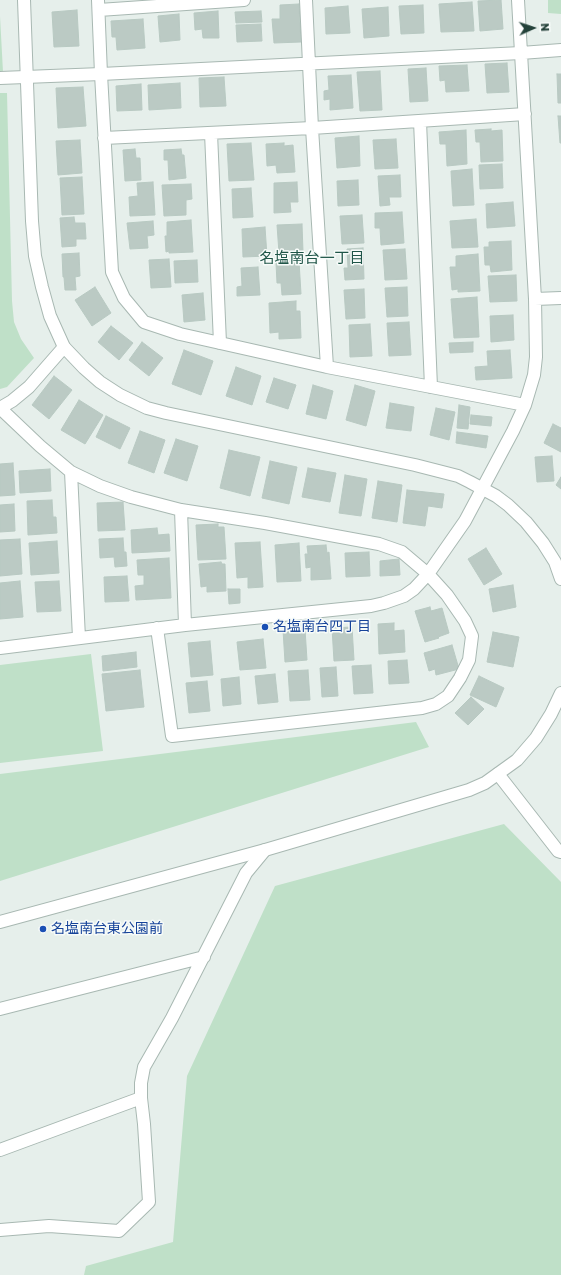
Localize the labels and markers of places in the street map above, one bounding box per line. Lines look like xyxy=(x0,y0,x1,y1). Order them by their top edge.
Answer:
place label: 名塩南台四丁目 xyxy=(273,619,371,635)
marker: 名塩南台四丁目 xyxy=(260,622,270,632)
place label: 名塩南台東公園前 xyxy=(51,921,163,937)
marker: 名塩南台東公園前 xyxy=(38,924,48,934)

